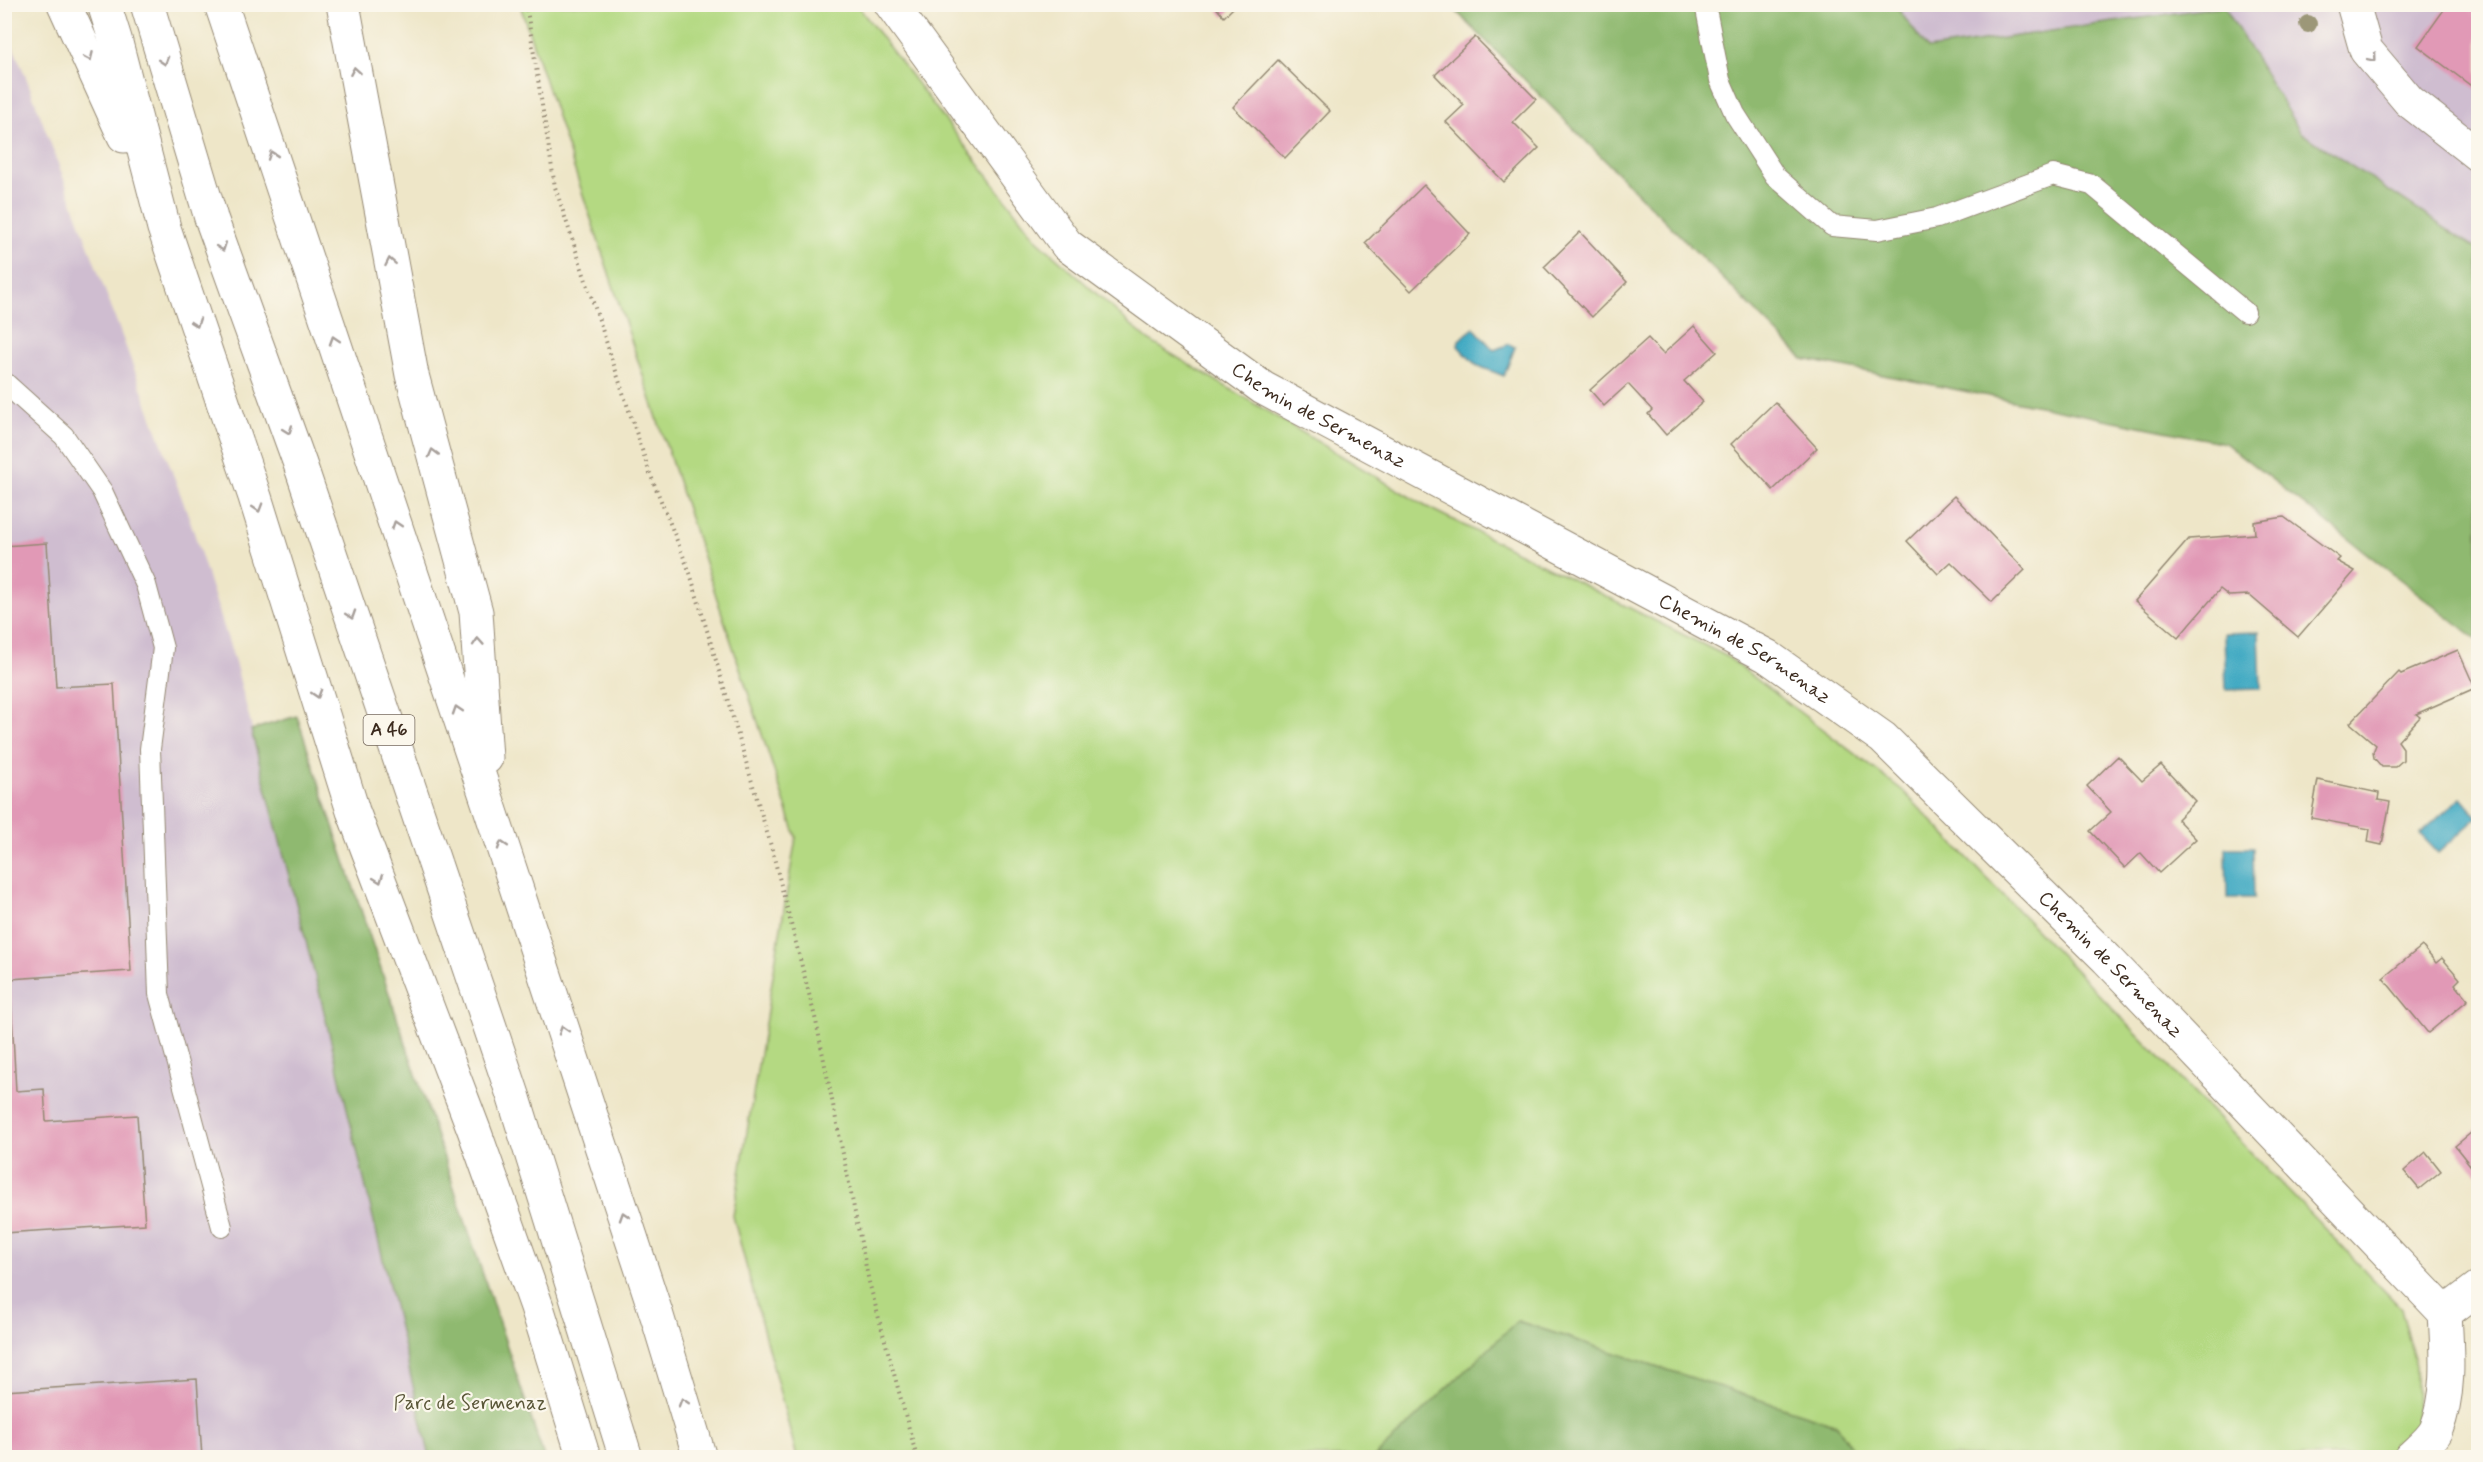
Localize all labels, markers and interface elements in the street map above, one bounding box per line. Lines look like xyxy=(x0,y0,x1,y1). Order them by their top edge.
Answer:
one-way arrow xyxy=(82,51,94,62)
one-way arrow xyxy=(2366,51,2377,62)
one-way arrow xyxy=(157,55,169,65)
one-way arrow xyxy=(349,66,362,76)
one-way arrow xyxy=(267,150,279,161)
one-way arrow xyxy=(214,241,227,252)
one-way arrow xyxy=(384,258,397,268)
one-way arrow xyxy=(189,317,202,328)
one-way arrow xyxy=(329,335,341,346)
street label: Chemin de Sermenaz xyxy=(1226,356,1411,475)
one-way arrow xyxy=(281,424,294,435)
one-way arrow xyxy=(427,448,440,458)
one-way arrow xyxy=(251,502,263,513)
one-way arrow xyxy=(390,520,403,531)
street label: Chemin de Sermenaz xyxy=(1654,587,1836,711)
one-way arrow xyxy=(343,609,356,620)
one-way arrow xyxy=(472,637,485,646)
one-way arrow xyxy=(309,688,322,699)
one-way arrow xyxy=(452,705,464,716)
road number: A 46 xyxy=(364,715,414,745)
one-way arrow xyxy=(497,840,509,851)
one-way arrow xyxy=(372,873,384,884)
street label: Chemin de Sermenaz xyxy=(2032,885,2189,1044)
one-way arrow xyxy=(558,1025,570,1036)
one-way arrow xyxy=(619,1211,631,1222)
park label: Parc de Sermenaz xyxy=(393,1390,547,1417)
one-way arrow xyxy=(678,1397,690,1407)

